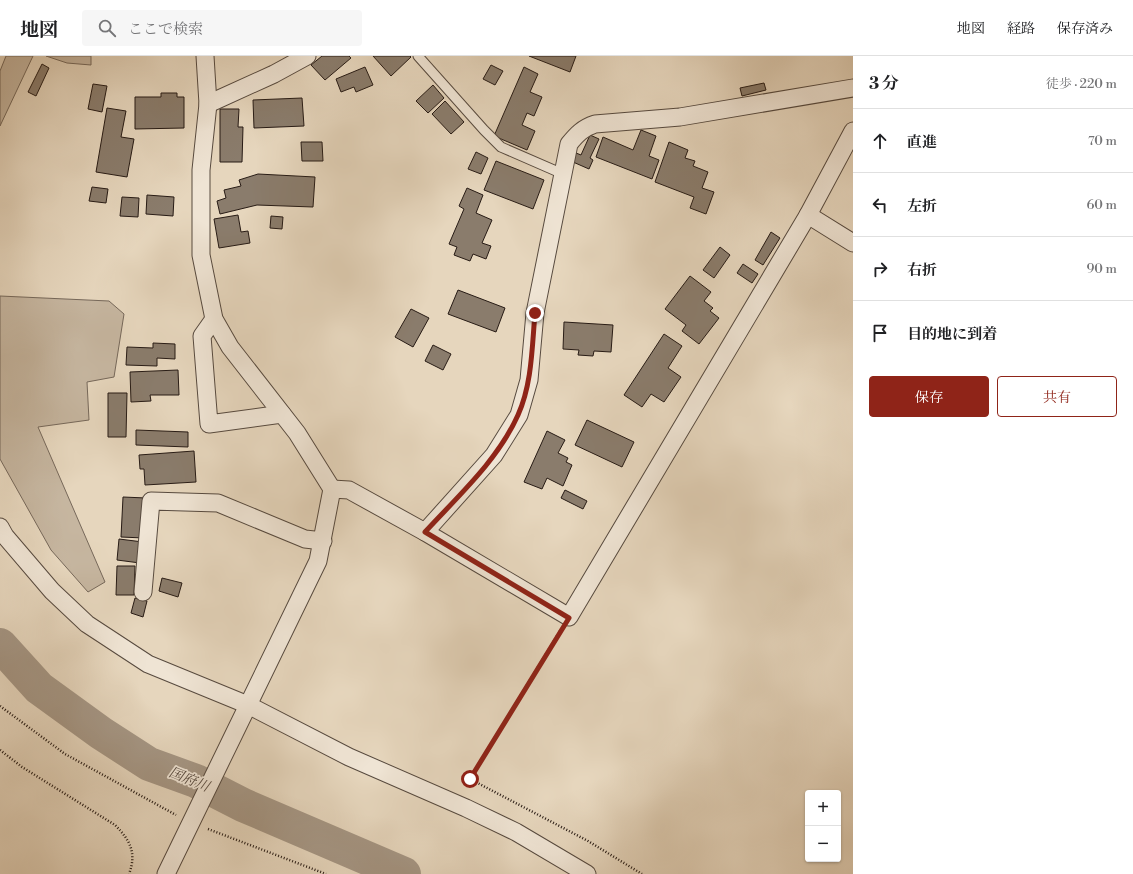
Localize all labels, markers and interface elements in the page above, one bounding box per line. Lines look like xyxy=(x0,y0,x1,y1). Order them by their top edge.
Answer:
search box xyxy=(82,10,362,46)
icon: search xyxy=(96,17,118,39)
text: 地図 xyxy=(20,18,58,42)
text: ここで検索 xyxy=(128,20,203,39)
text: 地図 xyxy=(957,20,985,38)
text: 経路 xyxy=(1007,20,1035,38)
text: 保存済み xyxy=(1057,20,1113,38)
text: 3 分 xyxy=(869,73,899,95)
text: 徒歩 · 220 m xyxy=(1046,76,1117,92)
icon: ahead xyxy=(869,130,891,152)
text: 直進 xyxy=(907,133,937,152)
text: 70 m xyxy=(1088,133,1117,149)
icon: left xyxy=(869,194,891,216)
text: 左折 xyxy=(907,197,937,216)
text: 60 m xyxy=(1086,197,1117,213)
icon: right xyxy=(869,258,891,280)
text: 右折 xyxy=(907,261,937,280)
text: 90 m xyxy=(1086,261,1117,277)
route end xyxy=(526,304,544,322)
icon: arrive xyxy=(869,322,891,344)
text: 目的地に到着 xyxy=(907,325,997,344)
button: 保存 xyxy=(869,376,989,417)
button: 共有 xyxy=(997,376,1117,417)
water label: 国府川 xyxy=(166,764,214,797)
route start xyxy=(461,770,479,788)
map controls xyxy=(805,790,841,862)
button: + xyxy=(805,790,841,826)
button: − xyxy=(805,826,841,862)

